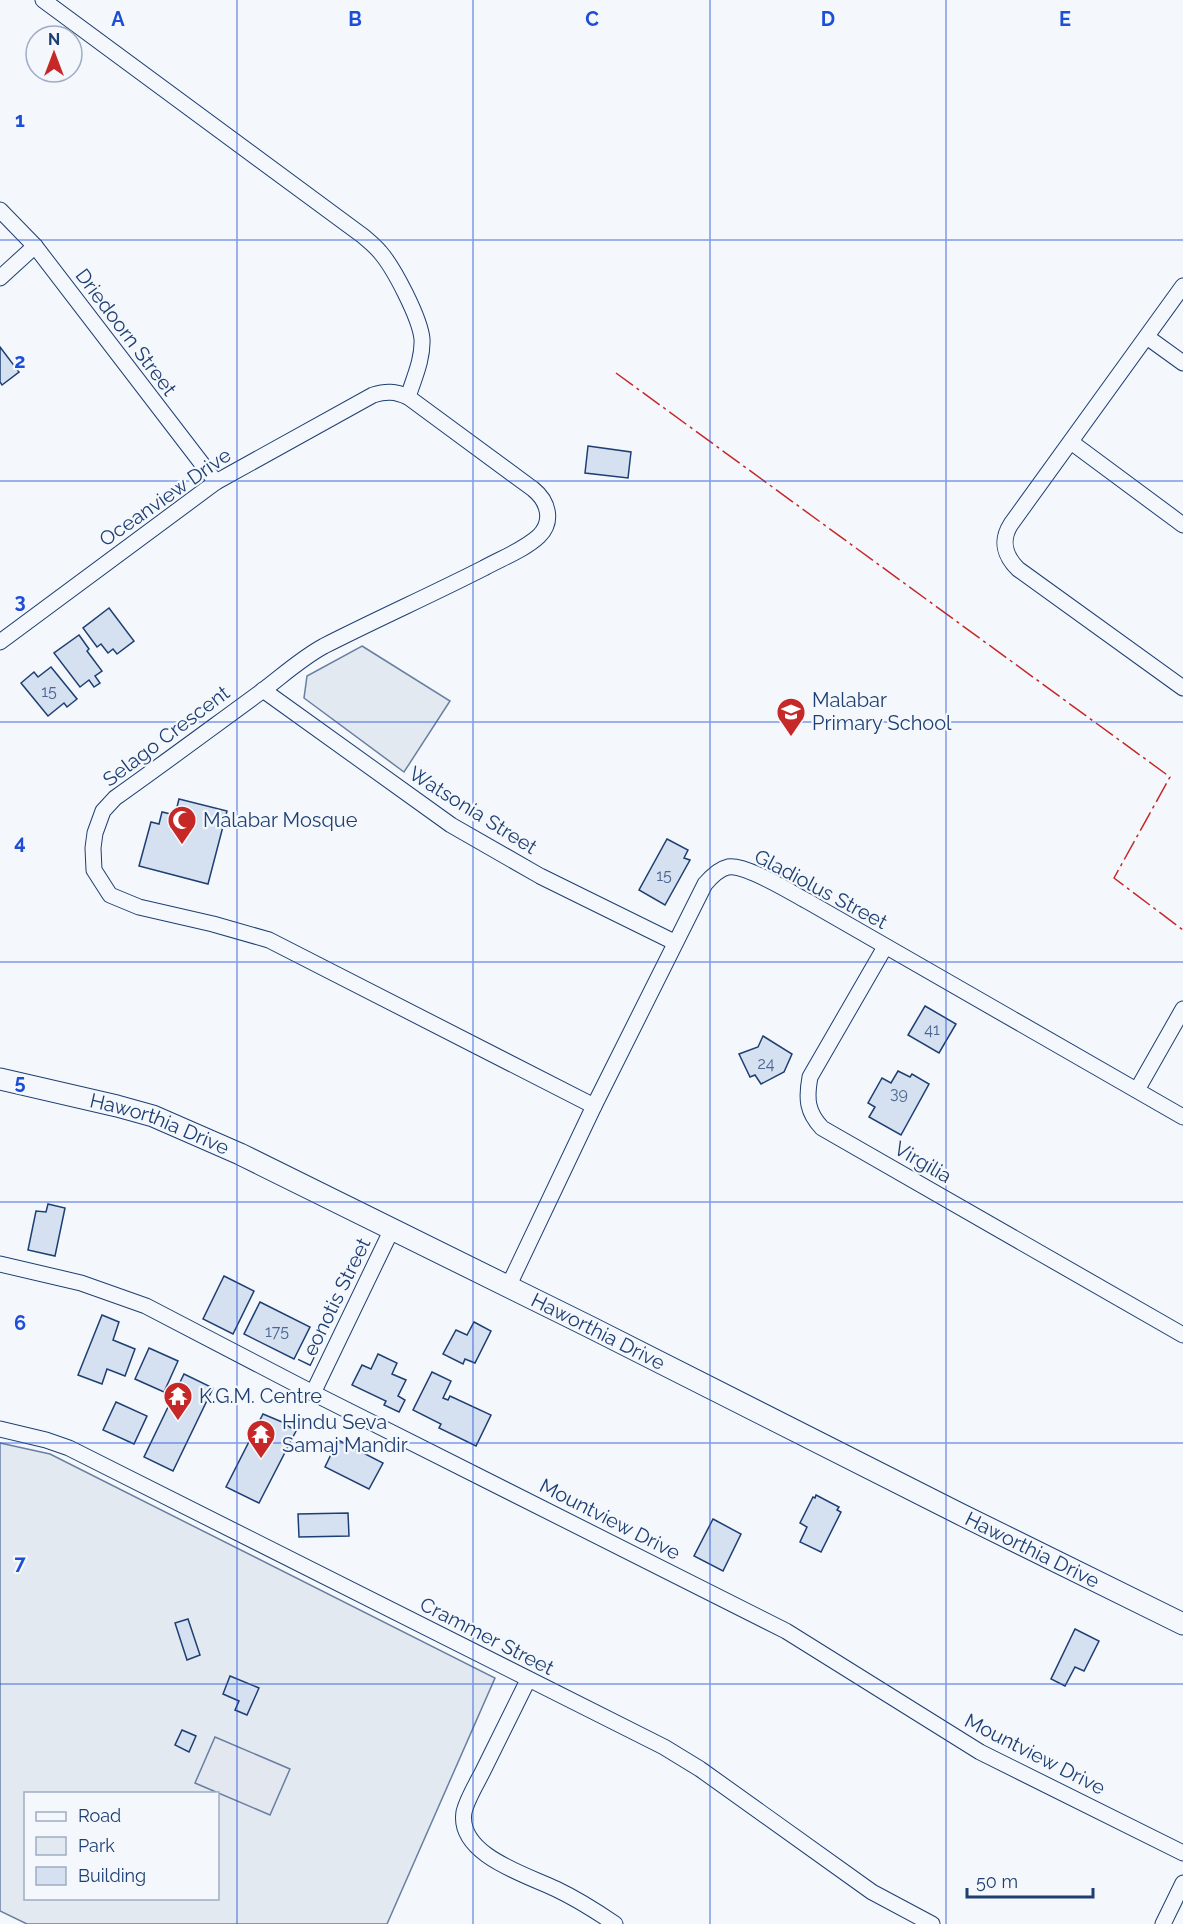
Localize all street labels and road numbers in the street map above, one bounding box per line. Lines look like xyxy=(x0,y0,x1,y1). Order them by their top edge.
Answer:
street label: Driedoorn Street xyxy=(70,264,182,401)
street label: Oceanview Drive xyxy=(95,443,236,551)
street label: Selago Crescent xyxy=(98,680,234,791)
street label: Watsonia Street xyxy=(405,761,542,859)
street label: Gladiolus Street xyxy=(751,844,892,934)
street label: Haworthia Drive xyxy=(88,1088,233,1160)
street label: Virgilia xyxy=(890,1136,956,1188)
street label: Leonotis Street xyxy=(293,1234,376,1370)
street label: Haworthia Drive xyxy=(527,1288,669,1375)
street label: Mountview Drive xyxy=(536,1473,684,1565)
street label: Haworthia Drive xyxy=(961,1506,1104,1593)
street label: Crammer Street xyxy=(416,1592,558,1680)
street label: Mountview Drive xyxy=(961,1708,1109,1800)

